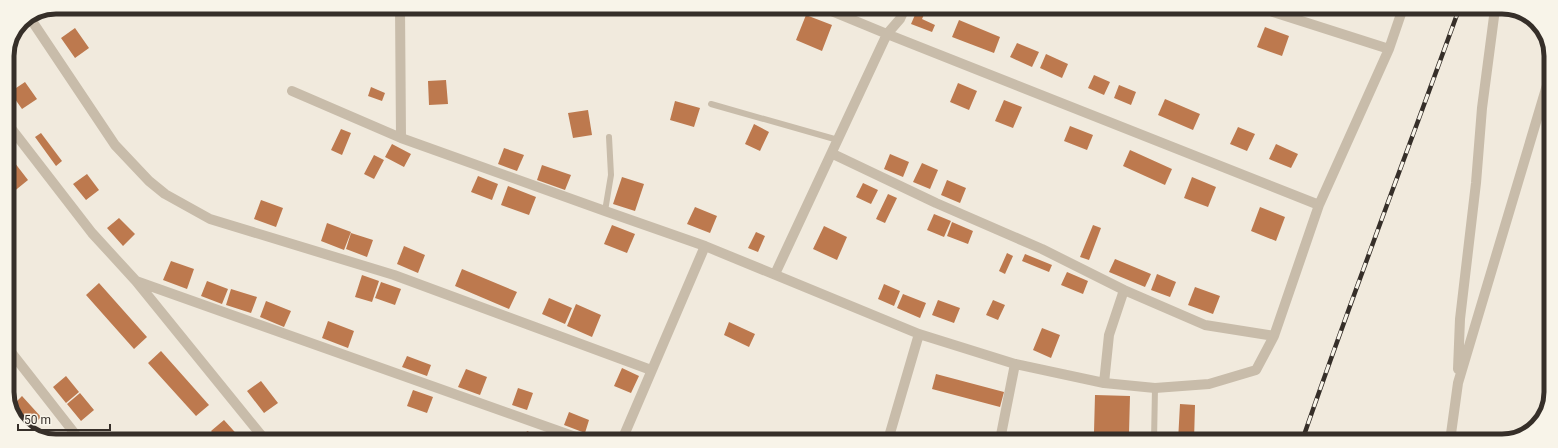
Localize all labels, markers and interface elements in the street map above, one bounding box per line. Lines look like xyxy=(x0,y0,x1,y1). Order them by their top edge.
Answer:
scale bar xyxy=(18,406,110,432)
text: 50 m xyxy=(24,413,51,427)

